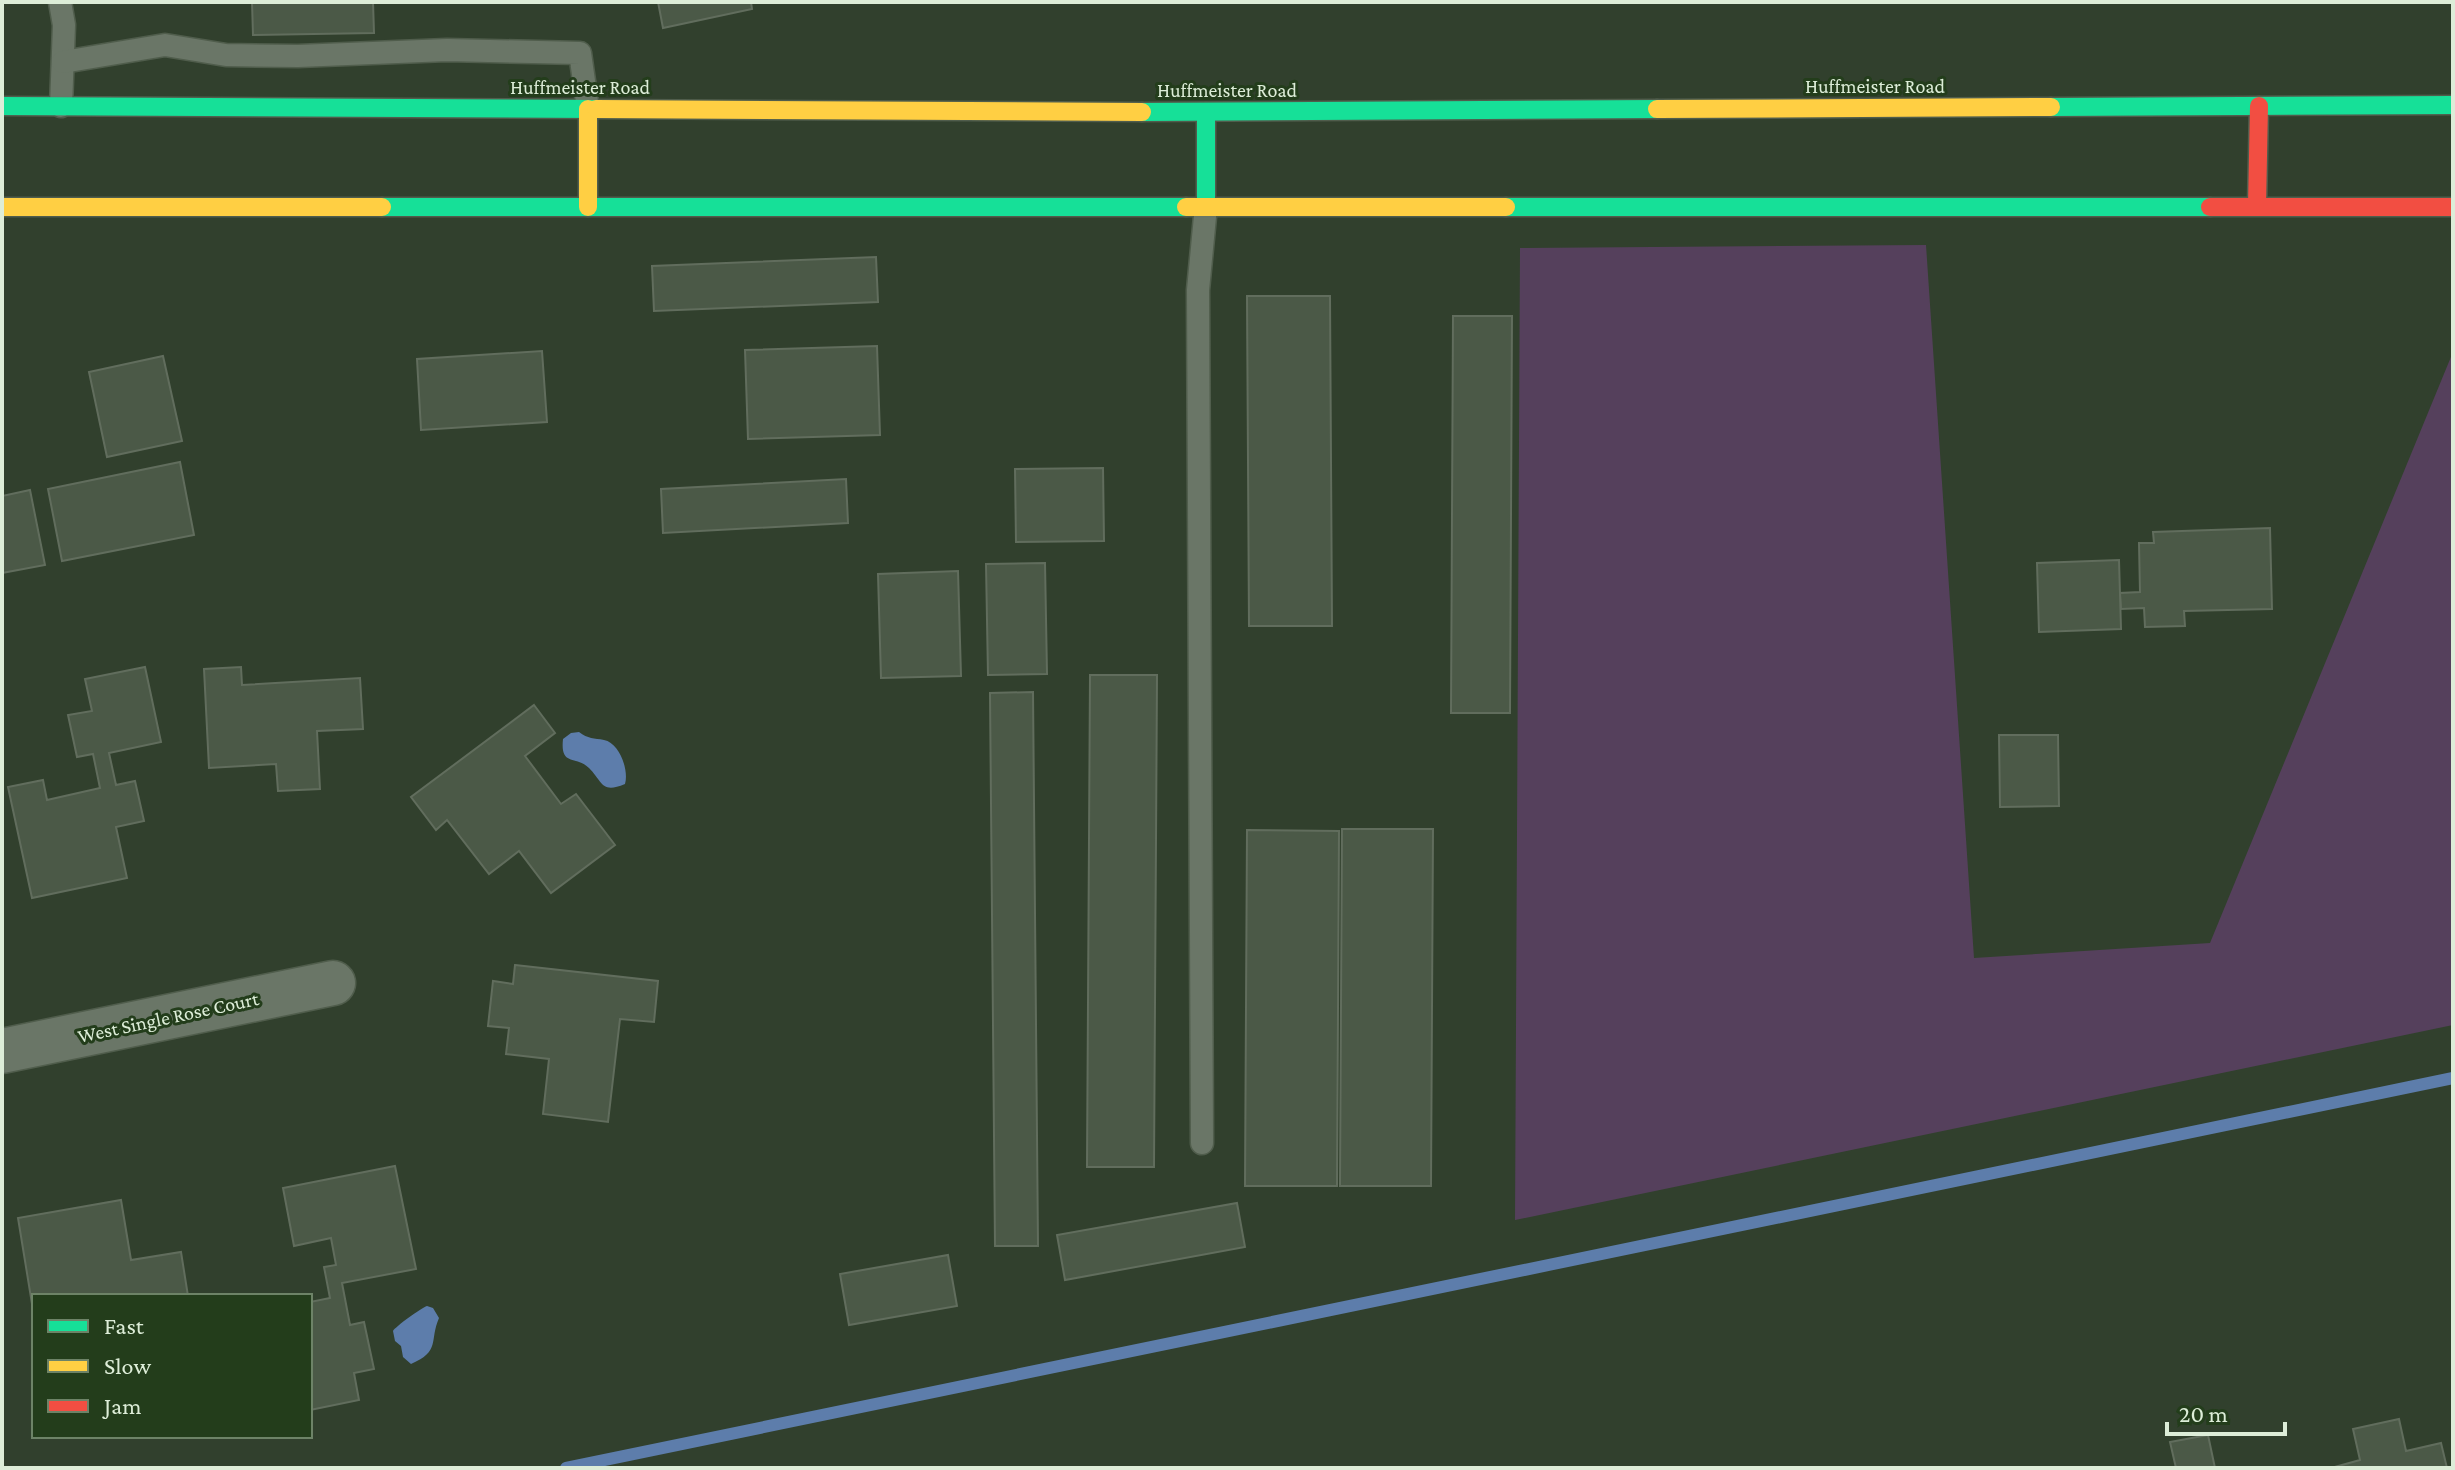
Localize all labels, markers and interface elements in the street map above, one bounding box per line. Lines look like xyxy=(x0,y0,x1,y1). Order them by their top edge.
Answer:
street label: Huffmeister Road xyxy=(1805,75,1946,97)
street label: Huffmeister Road xyxy=(510,76,651,98)
street label: Huffmeister Road xyxy=(1157,79,1298,101)
street label: West Single Rose Court xyxy=(76,987,261,1048)
legend xyxy=(32,1294,312,1438)
text: Fast xyxy=(104,1312,145,1339)
text: Slow xyxy=(104,1352,151,1379)
scale bar xyxy=(2167,1386,2285,1436)
text: Jam xyxy=(102,1392,142,1419)
text: 20 m xyxy=(2179,1400,2228,1427)

